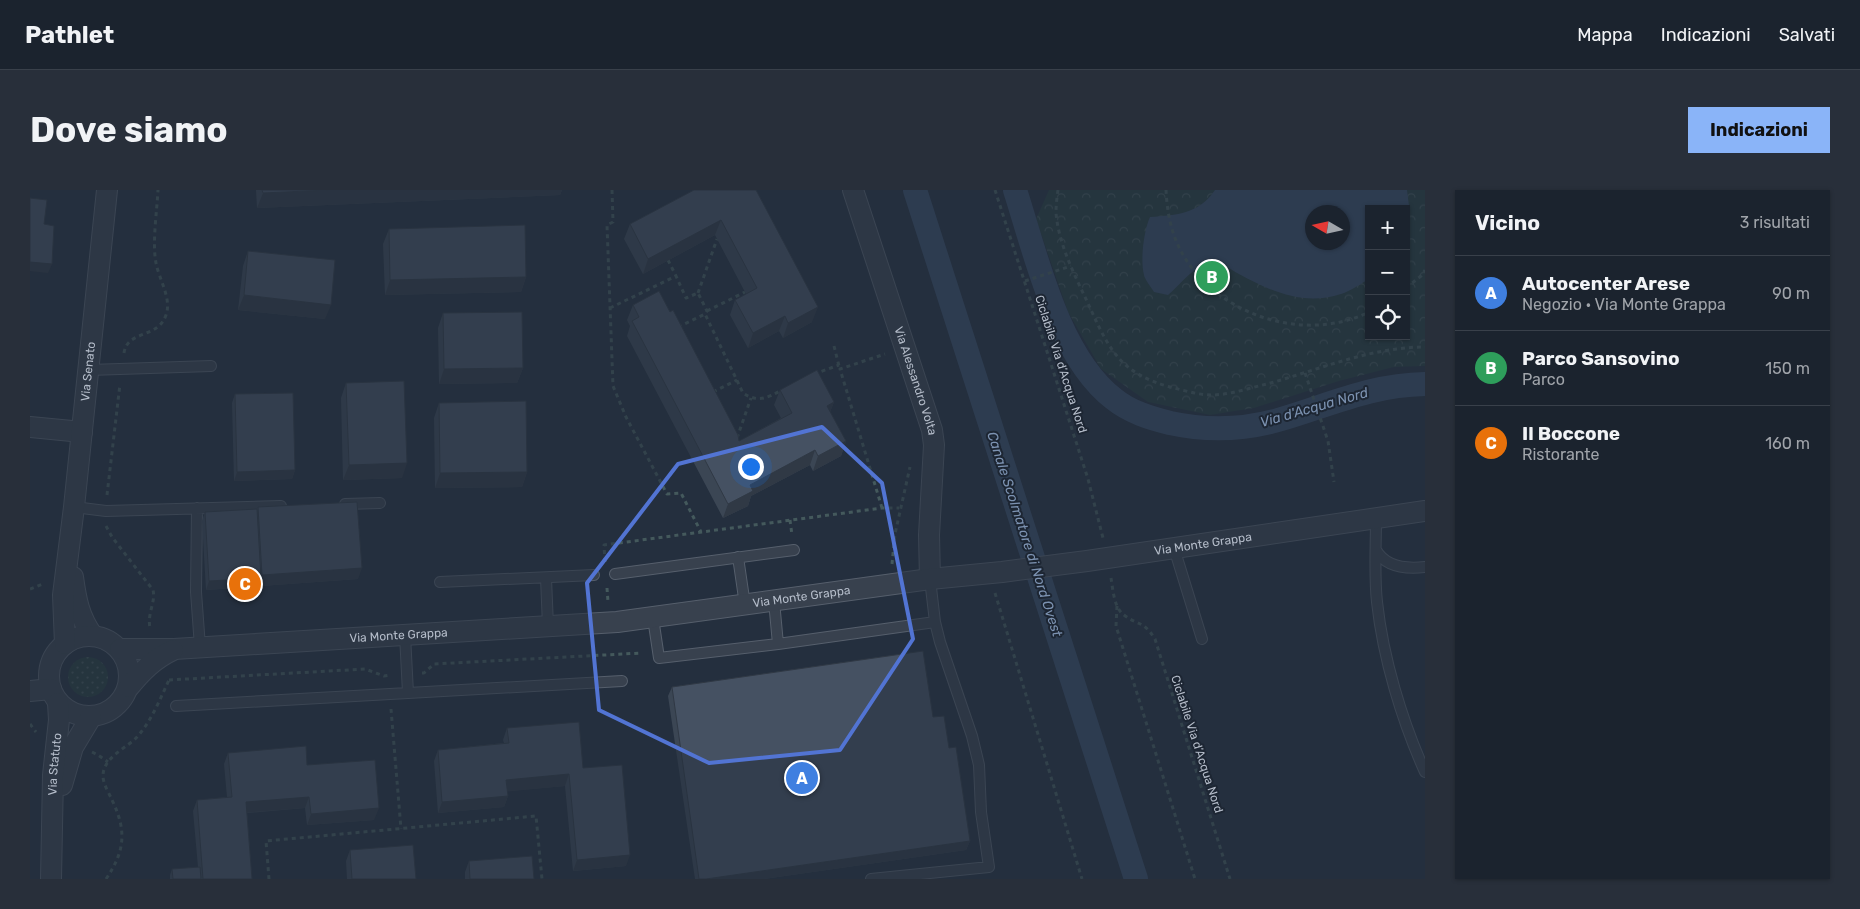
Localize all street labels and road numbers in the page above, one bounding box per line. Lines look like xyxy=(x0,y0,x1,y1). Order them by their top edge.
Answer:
street label: Ciclabile Via d’Acqua Nord xyxy=(1032,293,1090,435)
street label: Via Alessandro Volta xyxy=(891,325,940,436)
street label: Via Senato xyxy=(78,341,98,402)
street label: Via Monte Grappa xyxy=(1153,530,1253,558)
street label: Via Monte Grappa xyxy=(752,583,851,610)
street label: Via Monte Grappa xyxy=(349,625,448,645)
street label: Ciclabile Via d’Acqua Nord xyxy=(1168,673,1226,815)
street label: Via Statuto xyxy=(46,732,65,795)

